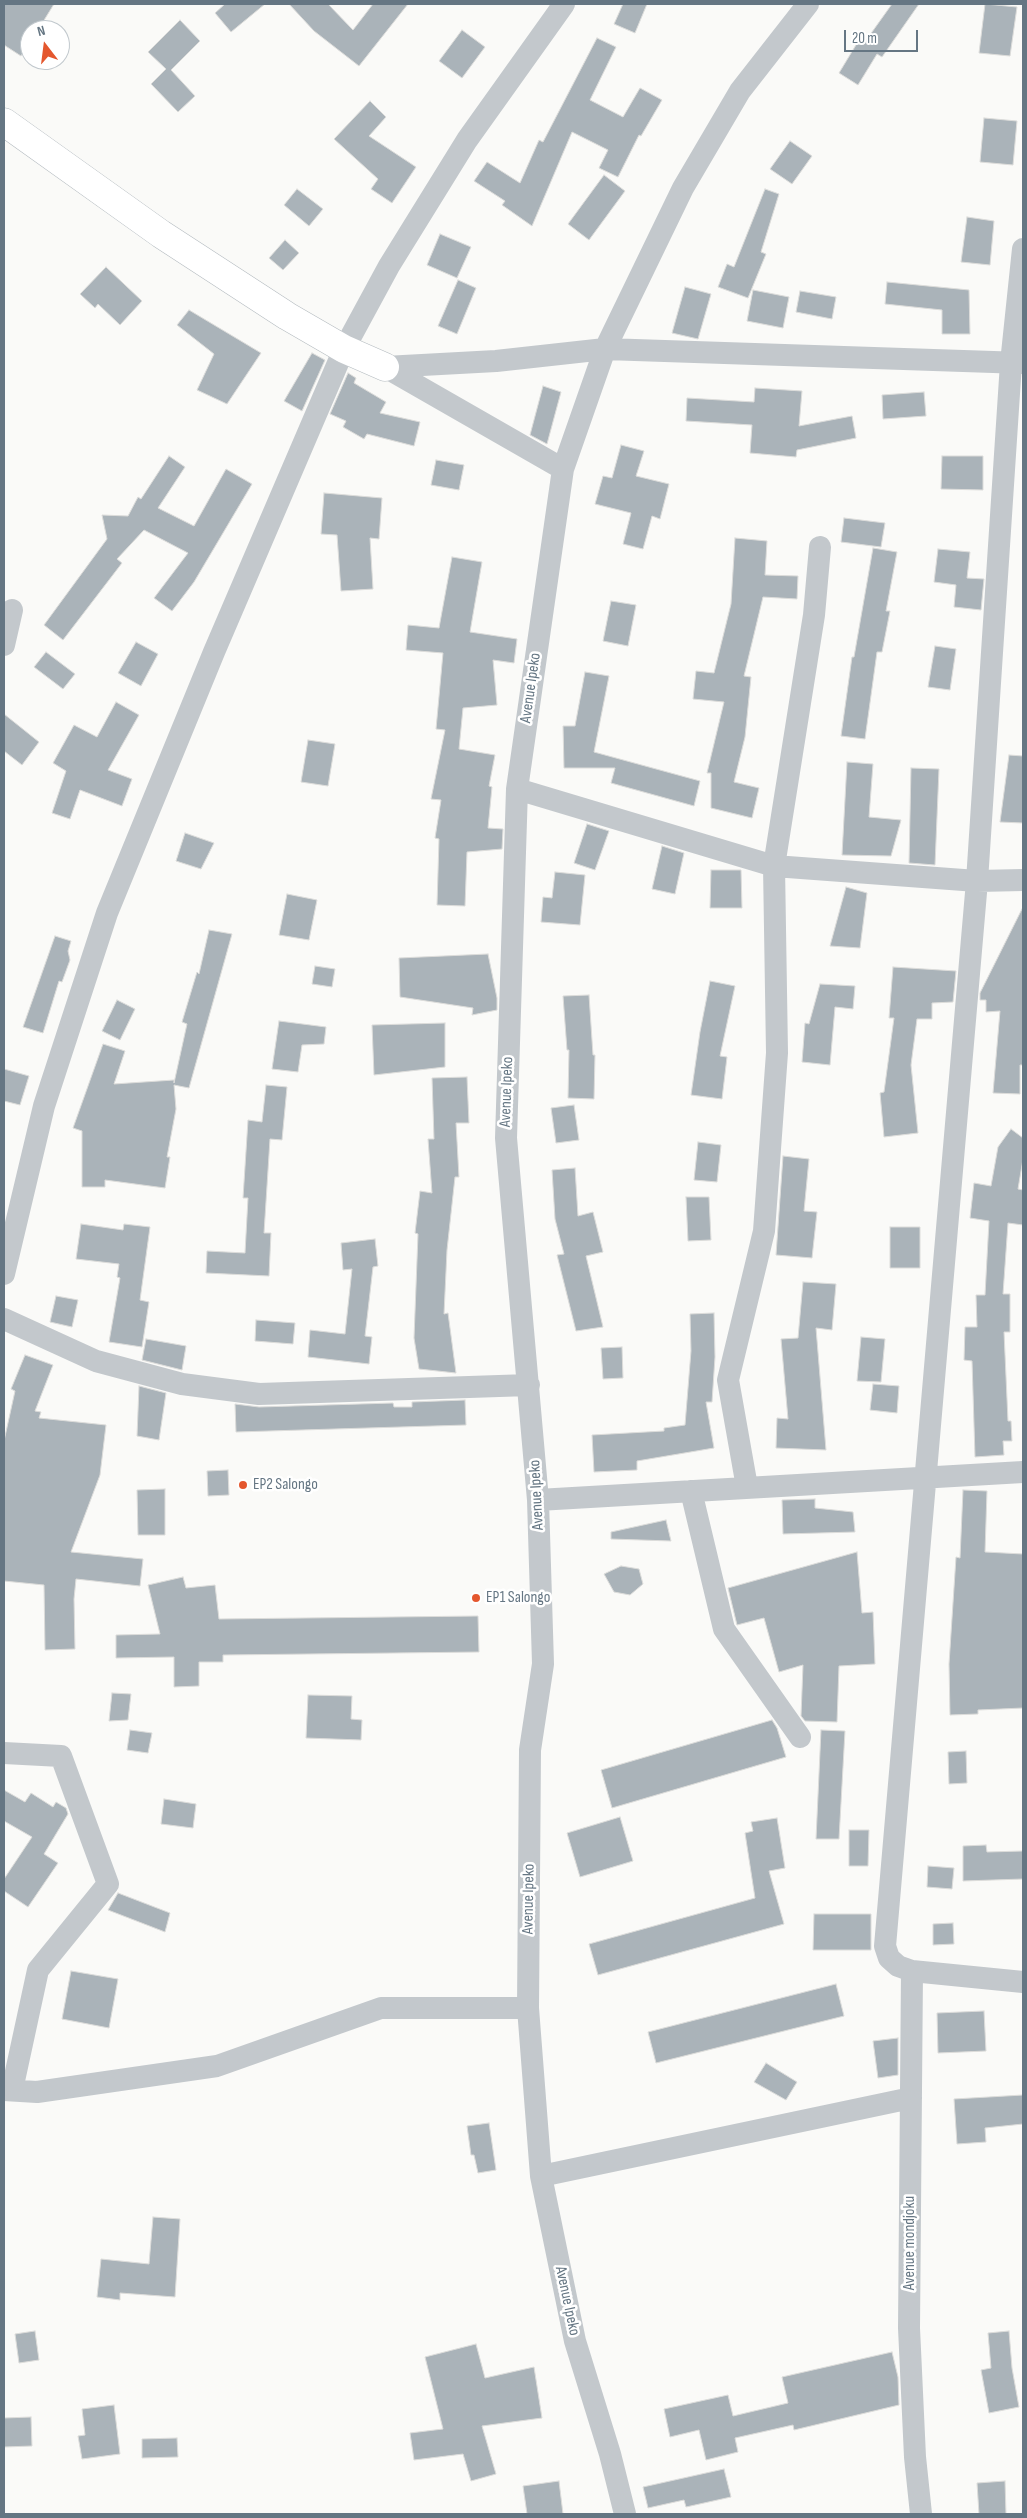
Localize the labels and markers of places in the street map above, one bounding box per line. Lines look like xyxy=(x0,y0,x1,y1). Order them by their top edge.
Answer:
place label: EP2 Salongo xyxy=(253,1475,318,1495)
marker: EP2 Salongo xyxy=(237,1479,249,1491)
place label: EP1 Salongo xyxy=(486,1588,550,1608)
marker: EP1 Salongo xyxy=(470,1592,482,1604)

